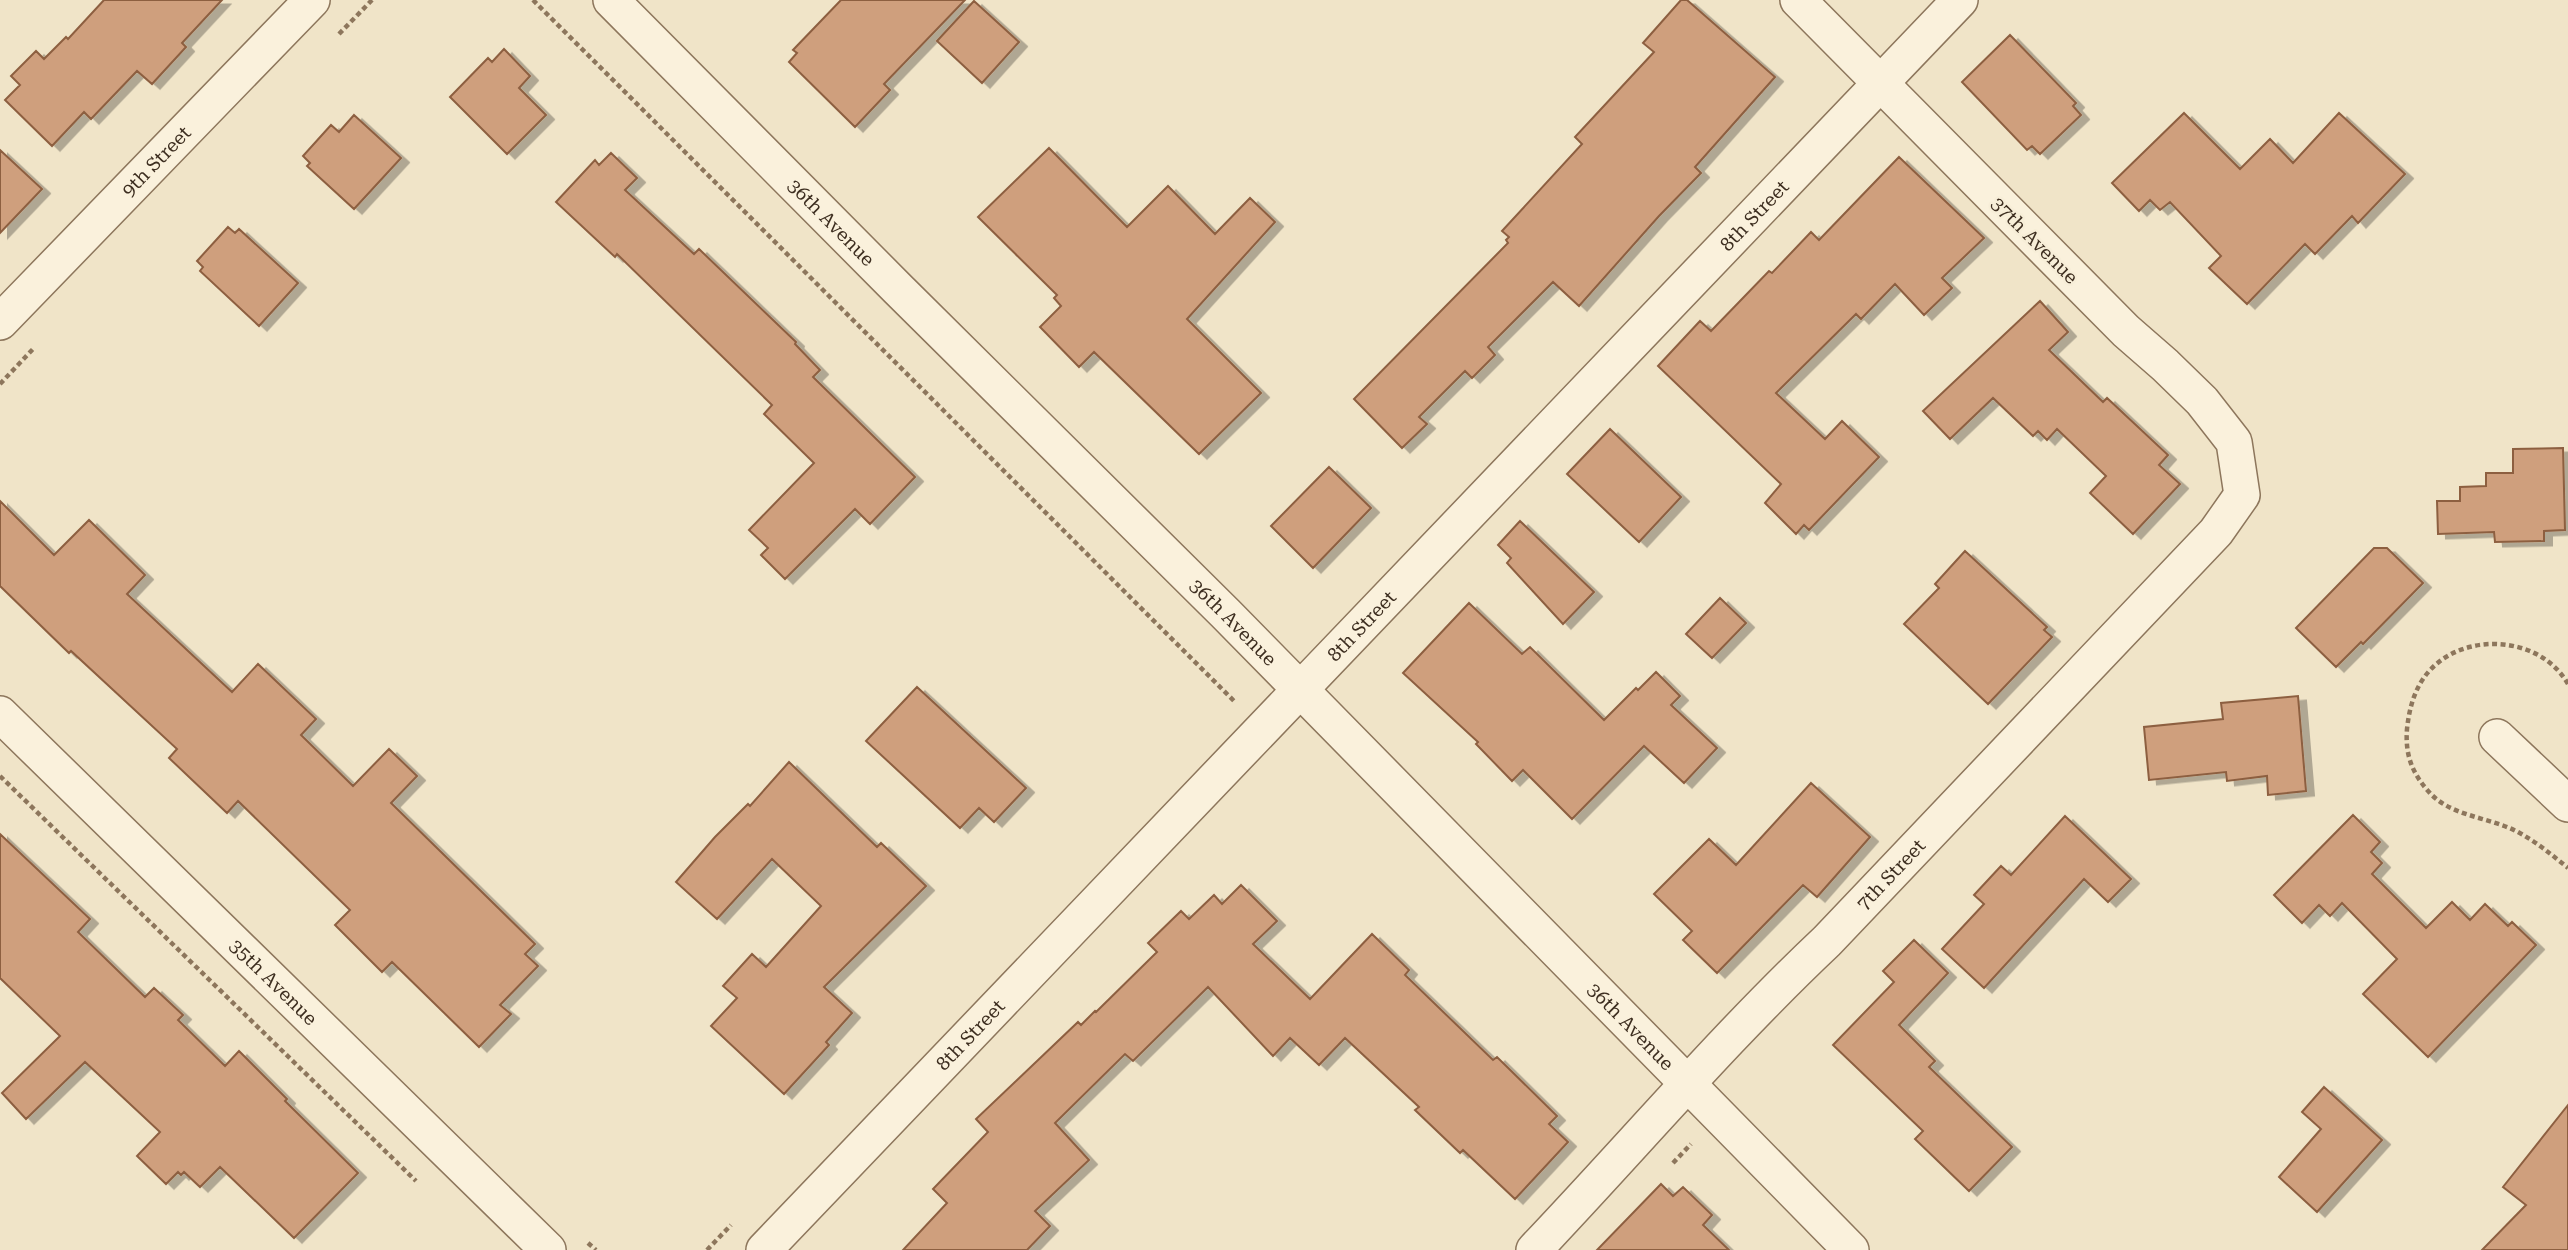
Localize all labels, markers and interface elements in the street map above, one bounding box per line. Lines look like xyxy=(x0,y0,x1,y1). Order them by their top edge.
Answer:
street label: 9th Street xyxy=(117,121,196,202)
street label: 36th Avenue xyxy=(783,174,879,271)
street label: 8th Street xyxy=(1715,175,1794,256)
street label: 37th Avenue xyxy=(1986,192,2083,289)
street label: 36th Avenue xyxy=(1185,574,1281,671)
street label: 8th Street xyxy=(1322,586,1401,666)
street label: 7th Street xyxy=(1852,834,1930,915)
street label: 35th Avenue xyxy=(225,934,322,1030)
street label: 36th Avenue xyxy=(1583,978,1679,1075)
street label: 8th Street xyxy=(931,995,1010,1075)

